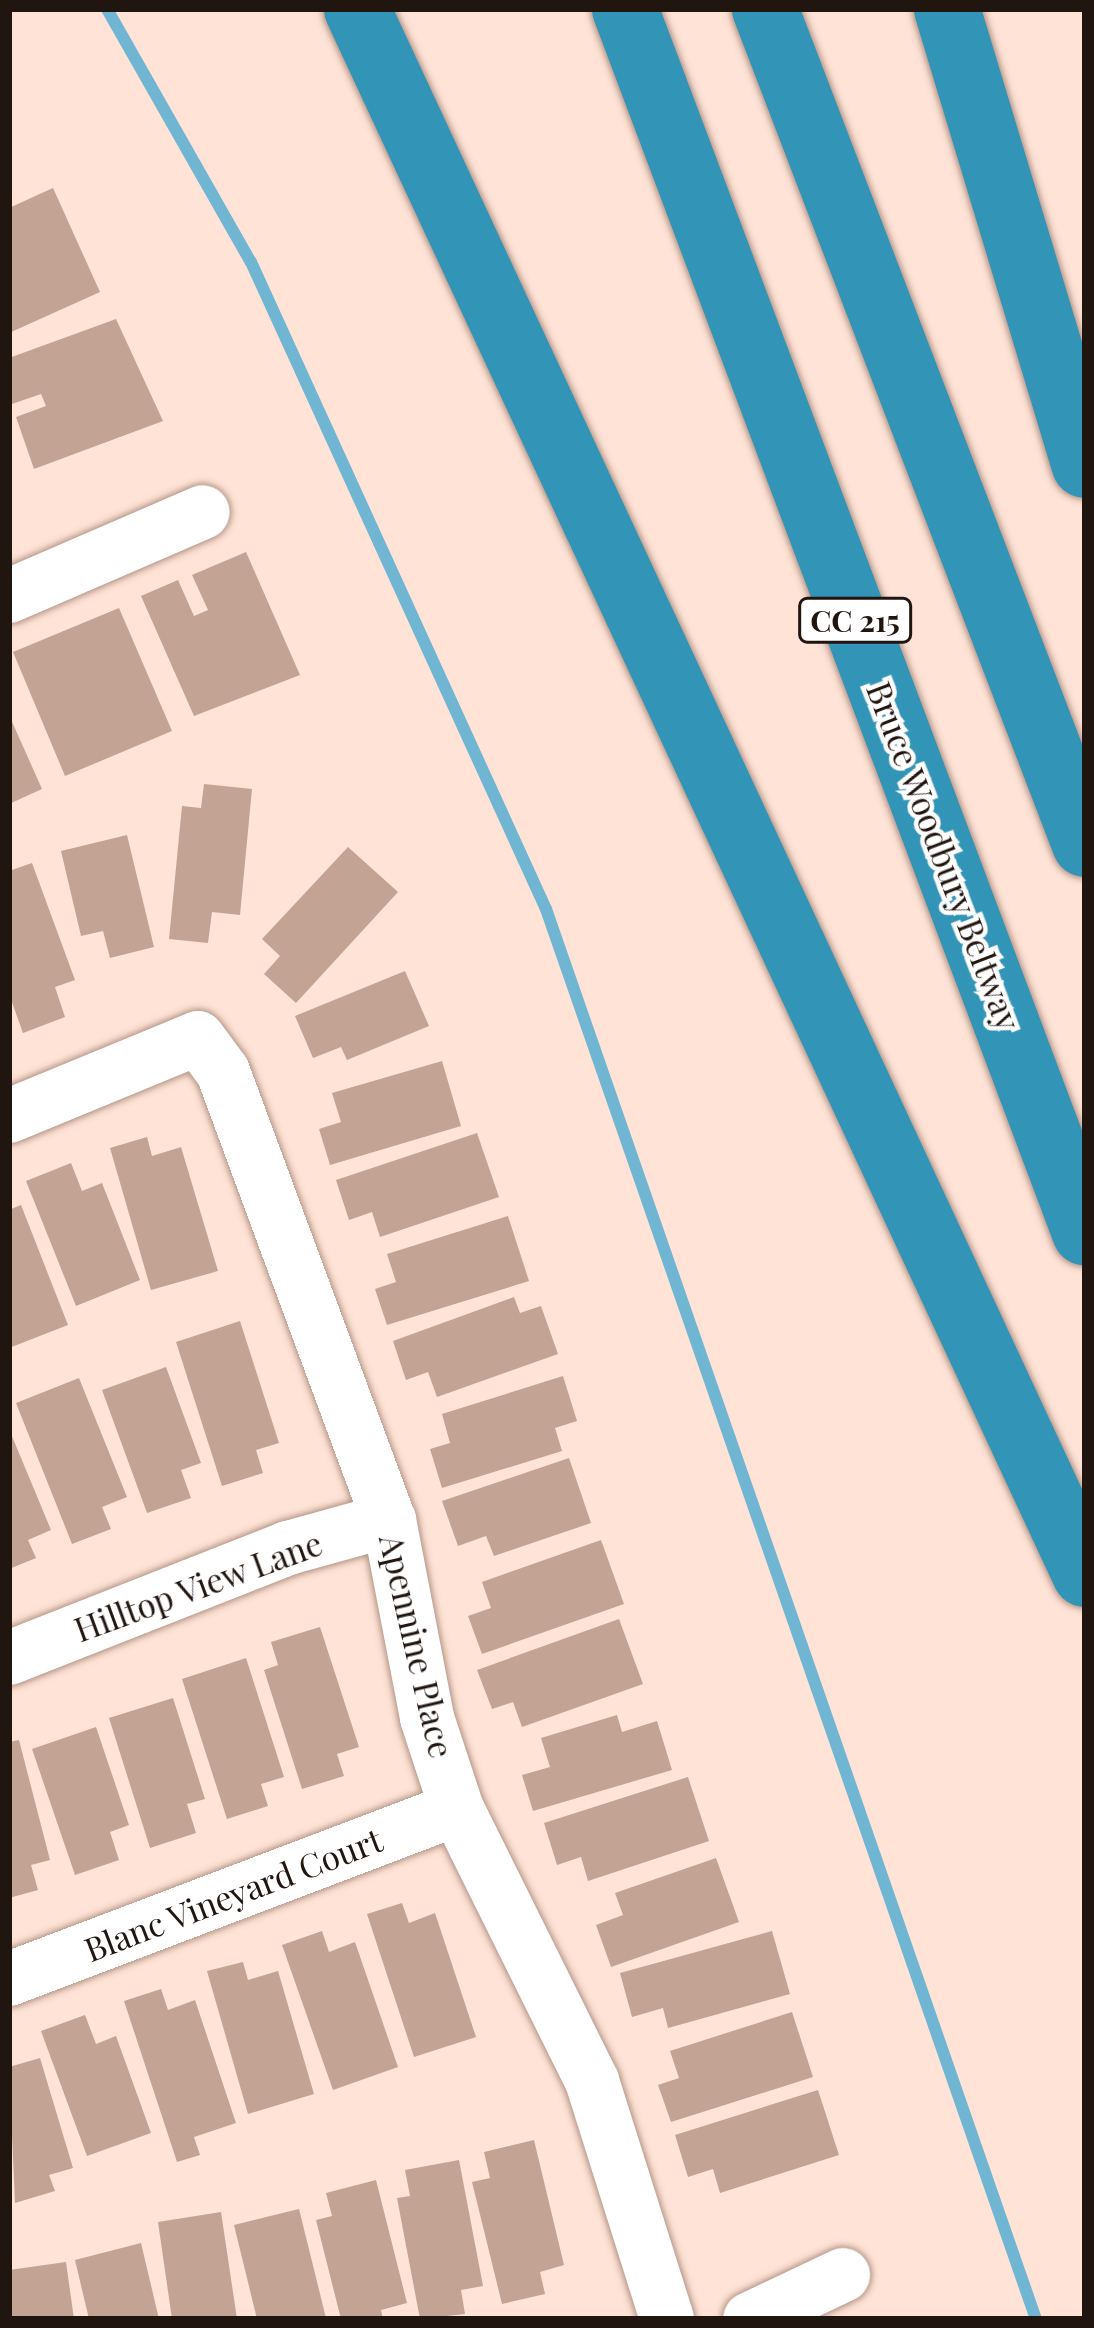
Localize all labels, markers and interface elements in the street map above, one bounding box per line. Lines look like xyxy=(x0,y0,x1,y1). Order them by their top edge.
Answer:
road number: CC 215 xyxy=(798,596,912,644)
street label: Bruce Woodbury Beltway xyxy=(859,675,1029,1037)
street label: Hilltop View Lane xyxy=(68,1522,328,1650)
street label: Apennine Place xyxy=(372,1530,462,1762)
street label: Blanc Vineyard Court xyxy=(78,1819,388,1969)

